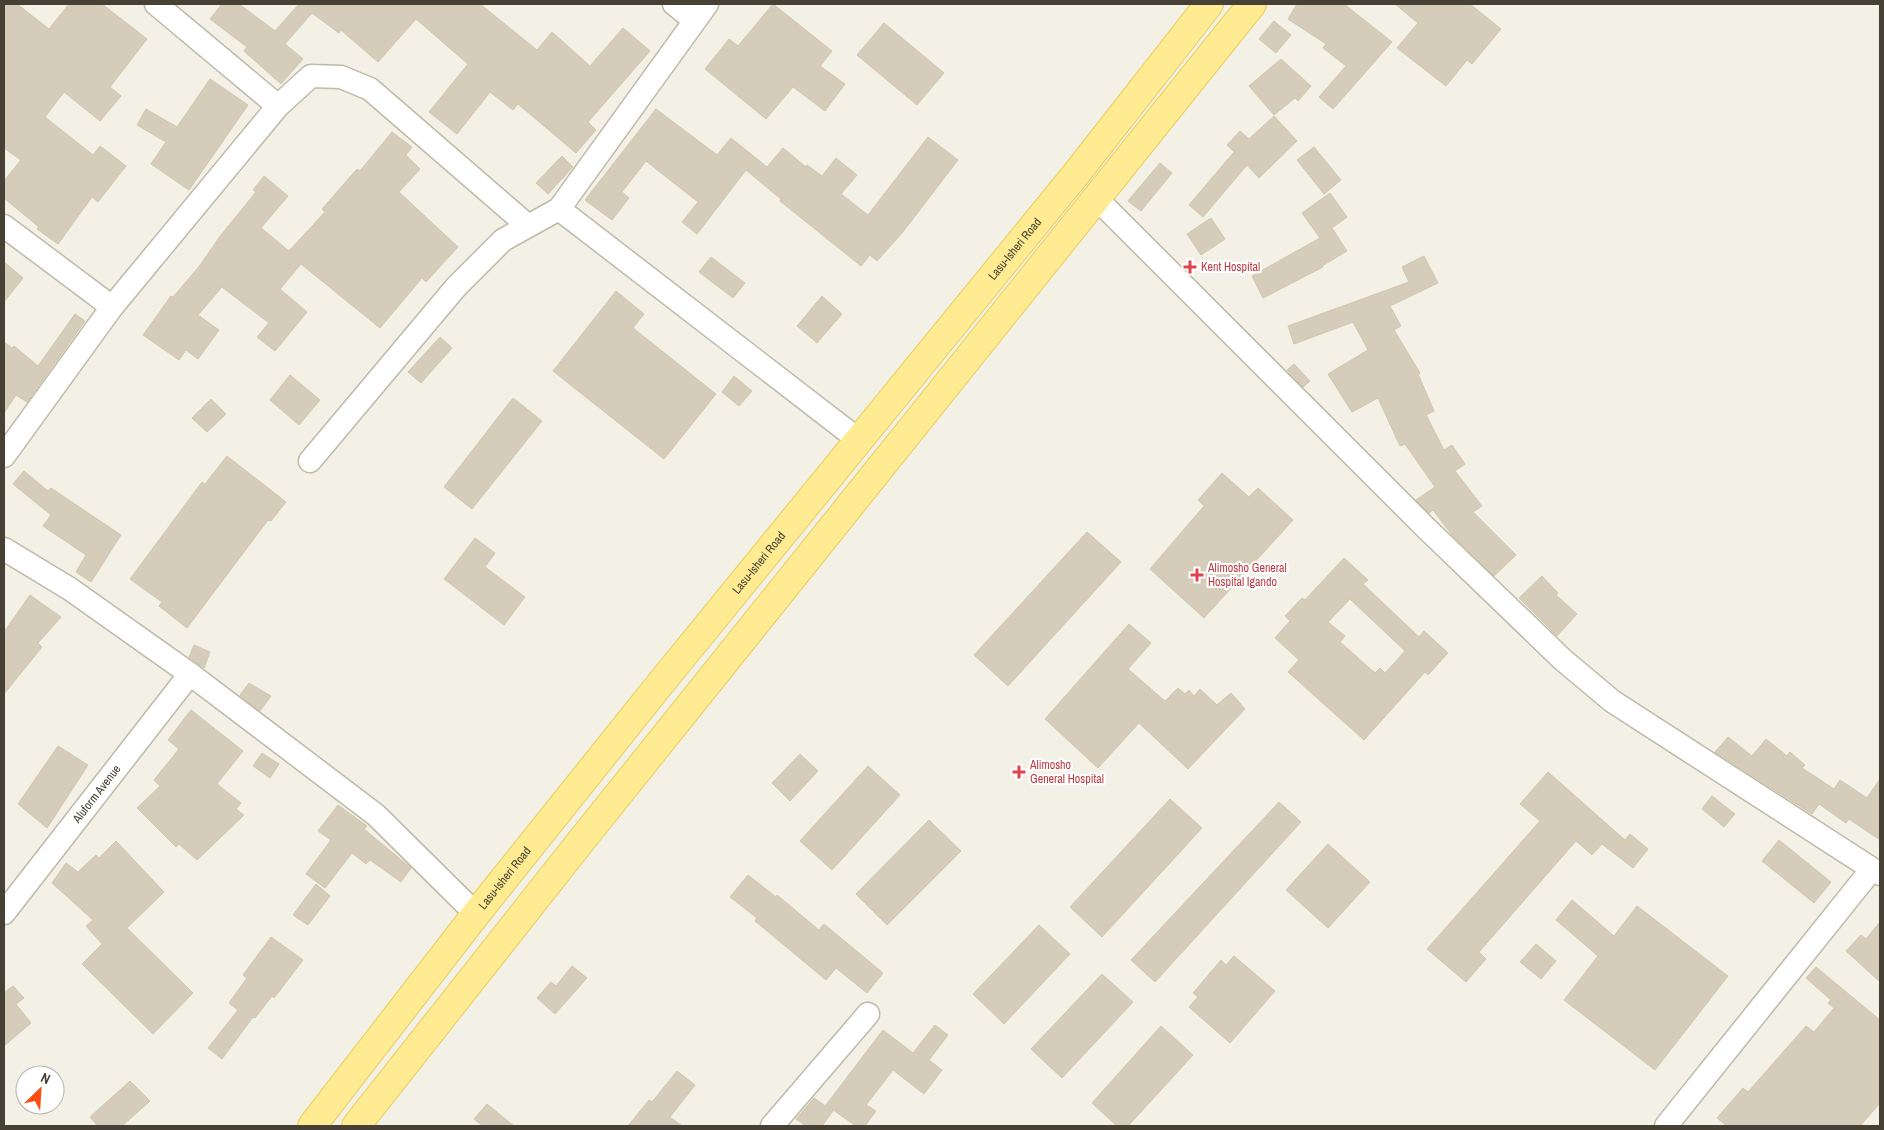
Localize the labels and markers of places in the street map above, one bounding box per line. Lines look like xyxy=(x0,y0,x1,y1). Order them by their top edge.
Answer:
place label: Kent Hospital xyxy=(1201,259,1260,275)
marker: Kent Hospital xyxy=(1183,260,1197,274)
place label: Alimosho General Hospital Igando xyxy=(1207,560,1287,590)
marker: Alimosho General Hospital Igando xyxy=(1190,568,1204,582)
place label: Alimosho General Hospital xyxy=(1029,757,1104,787)
marker: Alimosho General Hospital xyxy=(1012,765,1026,779)

